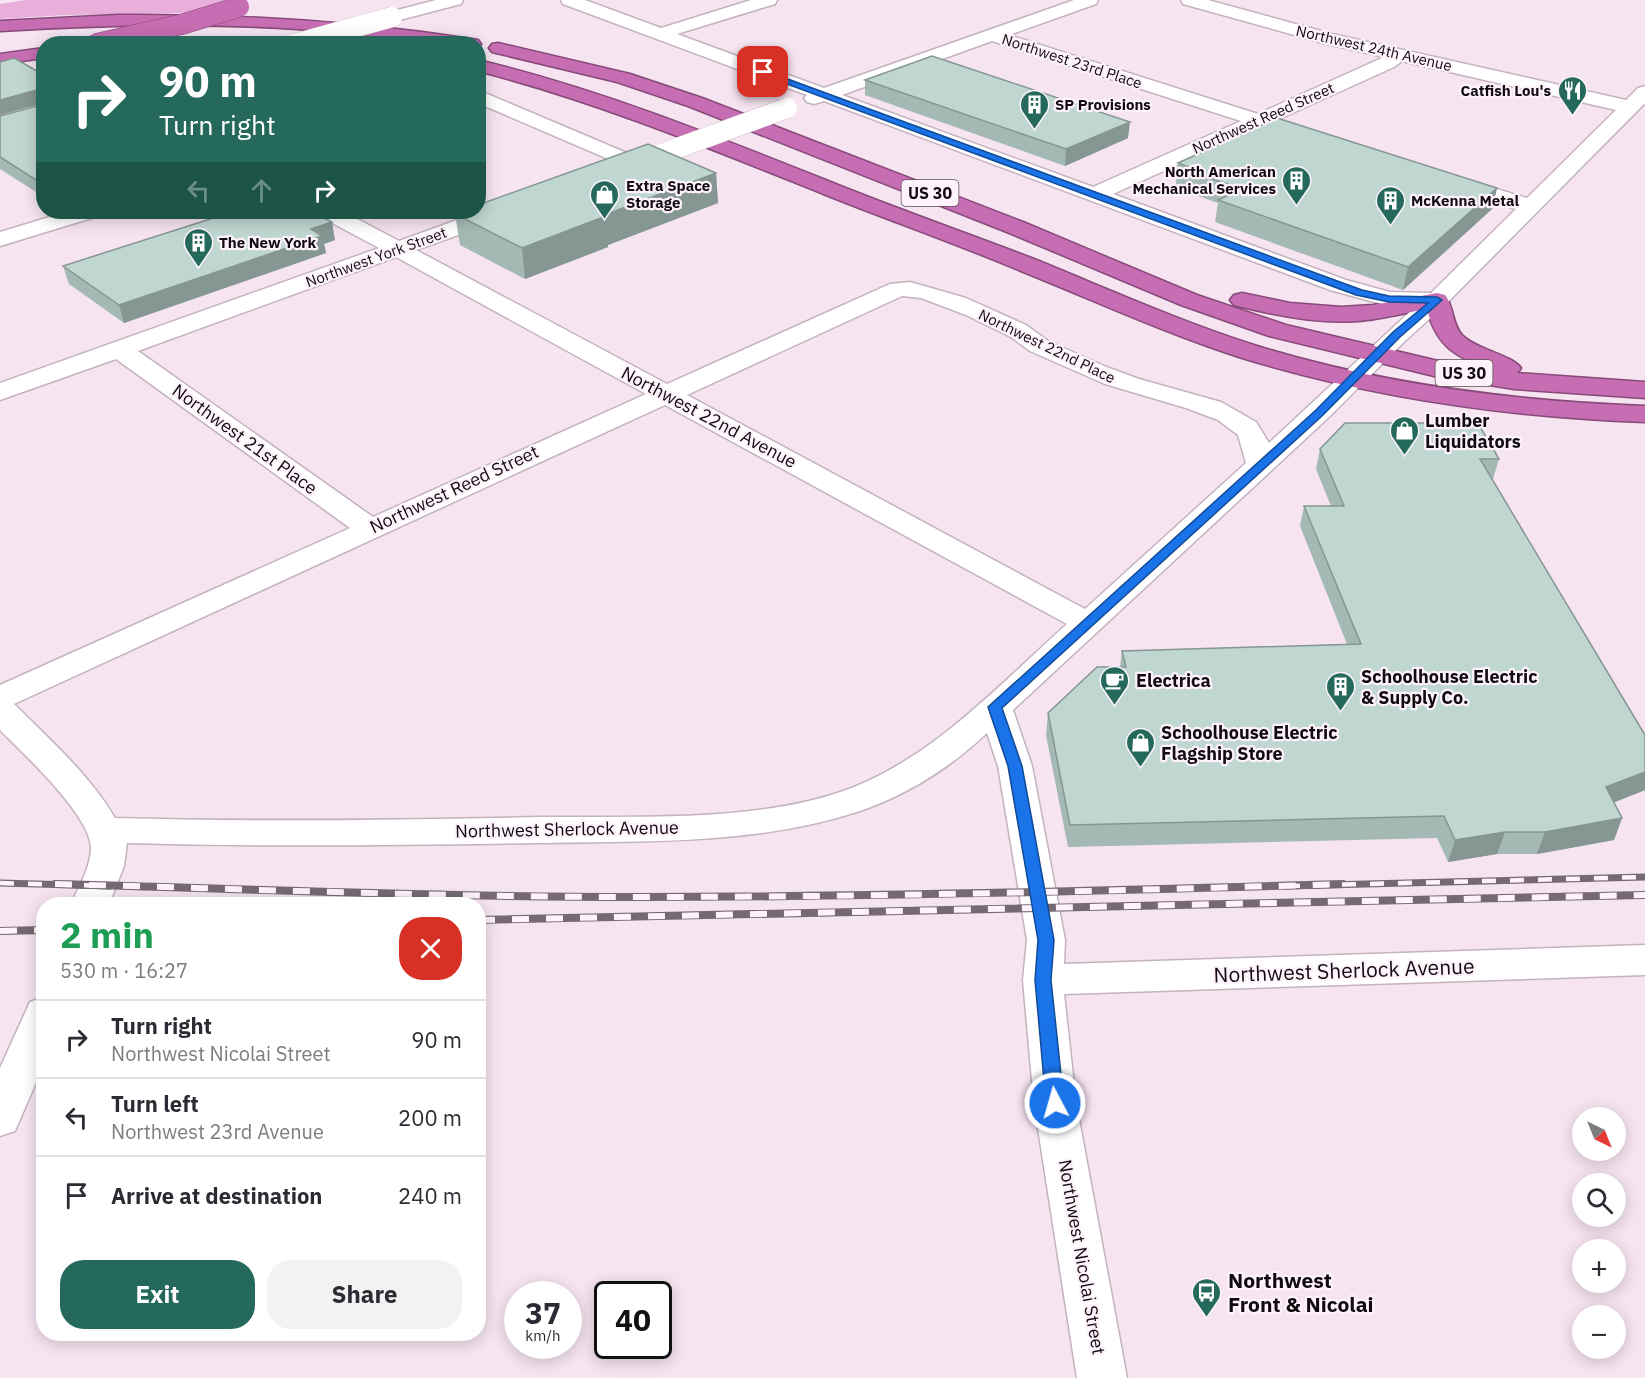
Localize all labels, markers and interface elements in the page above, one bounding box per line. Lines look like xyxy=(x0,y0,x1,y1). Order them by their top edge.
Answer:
street label: Northwest 24th Avenue xyxy=(1294,21,1454,75)
street label: Northwest 23rd Place xyxy=(999,29,1145,93)
pin xyxy=(737,46,788,97)
text: 90 m xyxy=(159,54,257,109)
icon: arrive xyxy=(746,55,779,88)
icon: right xyxy=(60,60,138,138)
restaurant icon: Catfish Lou's xyxy=(1556,74,1588,116)
street label: Northwest Reed Street xyxy=(1189,78,1337,158)
place label: Catfish Lou's xyxy=(1461,81,1551,100)
building icon: SP Provisions xyxy=(1018,88,1050,130)
place label: SP Provisions xyxy=(1055,95,1151,114)
text: Turn right xyxy=(159,107,276,142)
place label: North American Mechanical Services xyxy=(1132,162,1276,198)
building icon: North American Mechanical Services xyxy=(1281,164,1313,206)
icon: left xyxy=(182,174,215,207)
icon: ahead xyxy=(245,174,278,207)
icon: right xyxy=(308,174,341,207)
place label: Extra Space Storage xyxy=(626,176,710,212)
shop icon: Extra Space Storage xyxy=(589,178,621,220)
road number: US 30 xyxy=(902,180,958,206)
building icon: McKenna Metal xyxy=(1374,184,1406,226)
place label: McKenna Metal xyxy=(1411,191,1519,210)
street label: Northwest York Street xyxy=(303,223,449,291)
building icon: The New York xyxy=(182,226,214,268)
place label: The New York xyxy=(219,233,316,252)
street label: Northwest 22nd Place xyxy=(976,305,1118,387)
road number: US 30 xyxy=(1436,360,1492,386)
street label: Northwest 22nd Avenue xyxy=(617,361,801,473)
street label: Northwest 21st Place xyxy=(168,379,322,499)
place label: Lumber Liquidators xyxy=(1425,409,1521,453)
shop icon: Lumber Liquidators xyxy=(1388,414,1420,456)
street label: Northwest Reed Street xyxy=(366,440,542,538)
cafe icon: Electrica xyxy=(1099,664,1131,706)
place label: Schoolhouse Electric & Supply Co. xyxy=(1361,665,1538,709)
place label: Electrica xyxy=(1136,669,1211,692)
building icon: Schoolhouse Electric & Supply Co. xyxy=(1324,670,1356,712)
place label: Schoolhouse Electric Flagship Store xyxy=(1161,721,1338,765)
shop icon: Schoolhouse Electric Flagship Store xyxy=(1124,726,1156,768)
street label: Northwest Sherlock Avenue xyxy=(455,816,679,842)
text: 2 min xyxy=(60,911,154,958)
button: close xyxy=(399,917,462,980)
street label: Northwest Sherlock Avenue xyxy=(1213,951,1475,989)
text: 530 m · 16:27 xyxy=(60,957,188,984)
text: Turn right xyxy=(111,1011,212,1040)
icon: right xyxy=(60,1023,93,1056)
text: 90 m xyxy=(411,1025,462,1054)
text: Northwest Nicolai Street xyxy=(111,1040,331,1067)
position arrow xyxy=(1023,1071,1087,1135)
text: Turn left xyxy=(111,1089,199,1118)
icon: left xyxy=(60,1101,93,1134)
text: 200 m xyxy=(398,1103,462,1132)
north arrow xyxy=(1572,1107,1626,1161)
map controls xyxy=(1572,1107,1626,1359)
text: Northwest 23rd Avenue xyxy=(111,1118,324,1145)
street label: Northwest Nicolai Street xyxy=(1054,1158,1110,1356)
button: search xyxy=(1572,1173,1626,1227)
icon: arrive xyxy=(60,1179,93,1212)
text: Arrive at destination xyxy=(111,1181,322,1210)
text: 240 m xyxy=(398,1181,462,1210)
button: + xyxy=(1572,1239,1626,1293)
button: Exit xyxy=(60,1260,255,1329)
button: Share xyxy=(267,1260,462,1329)
place label: Northwest Front & Nicolai xyxy=(1228,1266,1374,1318)
bus stop icon: Northwest Front & Nicolai xyxy=(1191,1276,1223,1318)
speed limit sign: 40 xyxy=(594,1281,672,1359)
text: 37 xyxy=(525,1293,561,1332)
button: − xyxy=(1572,1305,1626,1359)
text: km/h xyxy=(525,1326,561,1345)

